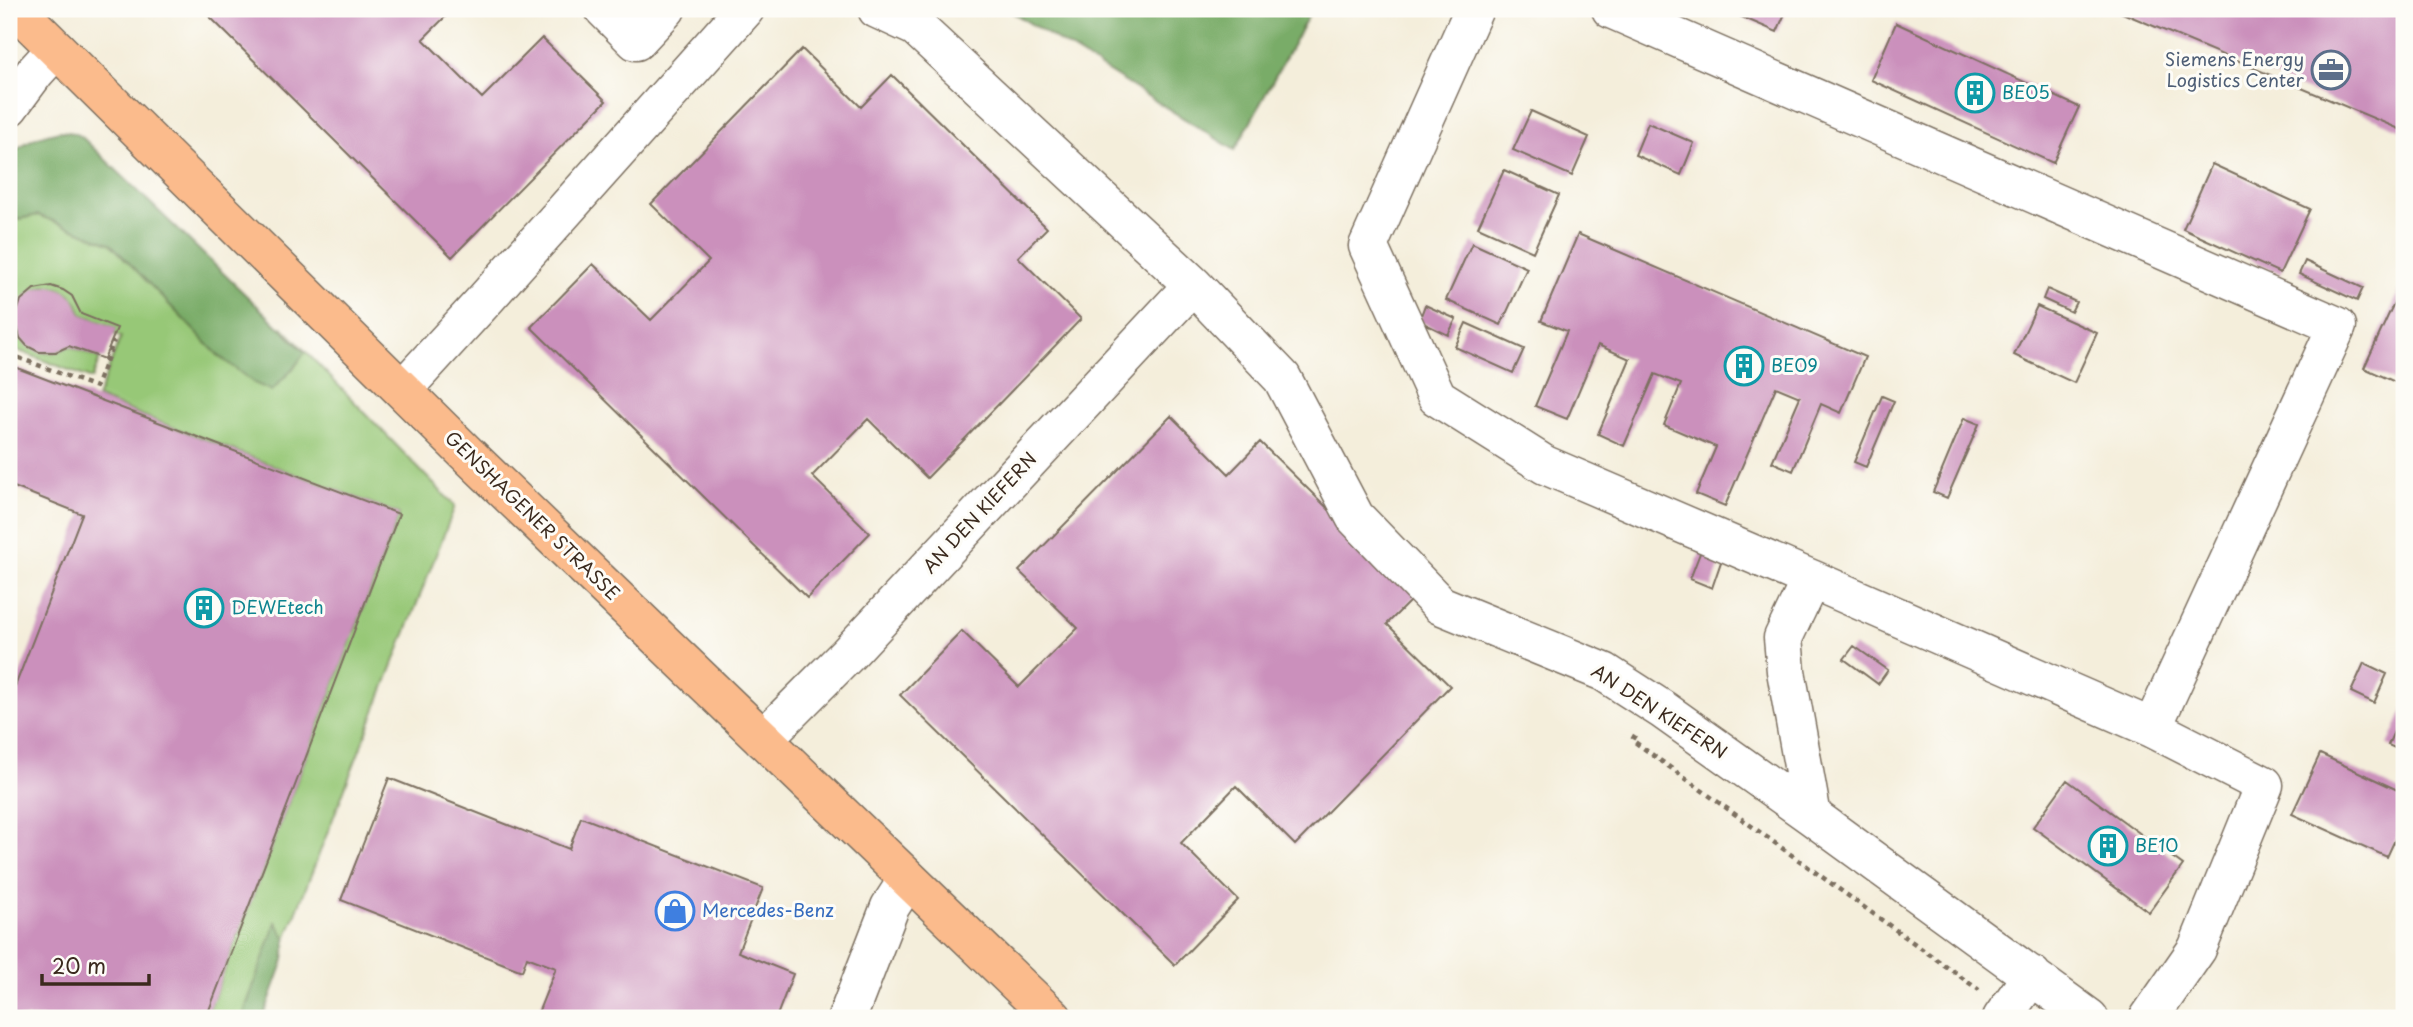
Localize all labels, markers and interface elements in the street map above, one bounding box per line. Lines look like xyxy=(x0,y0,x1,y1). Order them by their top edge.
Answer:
place label: Siemens Energy Logistics Center xyxy=(2165,45,2305,93)
office icon: Siemens Energy Logistics Center xyxy=(2310,49,2352,91)
building icon: BE05 xyxy=(1954,72,1996,114)
place label: BE05 xyxy=(2002,78,2050,105)
building icon: BE09 xyxy=(1723,345,1765,387)
place label: BE09 xyxy=(1771,351,1818,378)
street label: GENSHAGENER STRASSE xyxy=(440,424,626,606)
street label: AN DEN KIEFERN xyxy=(916,445,1042,579)
building icon: DEWEtech xyxy=(183,587,225,629)
place label: DEWEtech xyxy=(231,593,324,620)
street label: AN DEN KIEFERN xyxy=(1587,657,1733,765)
building icon: BE10 xyxy=(2087,825,2129,867)
place label: BE10 xyxy=(2135,831,2178,858)
shop icon: Mercedes-Benz xyxy=(654,890,696,932)
place label: Mercedes-Benz xyxy=(702,896,834,923)
scale bar xyxy=(42,943,149,987)
text: 20 m xyxy=(52,949,106,981)

